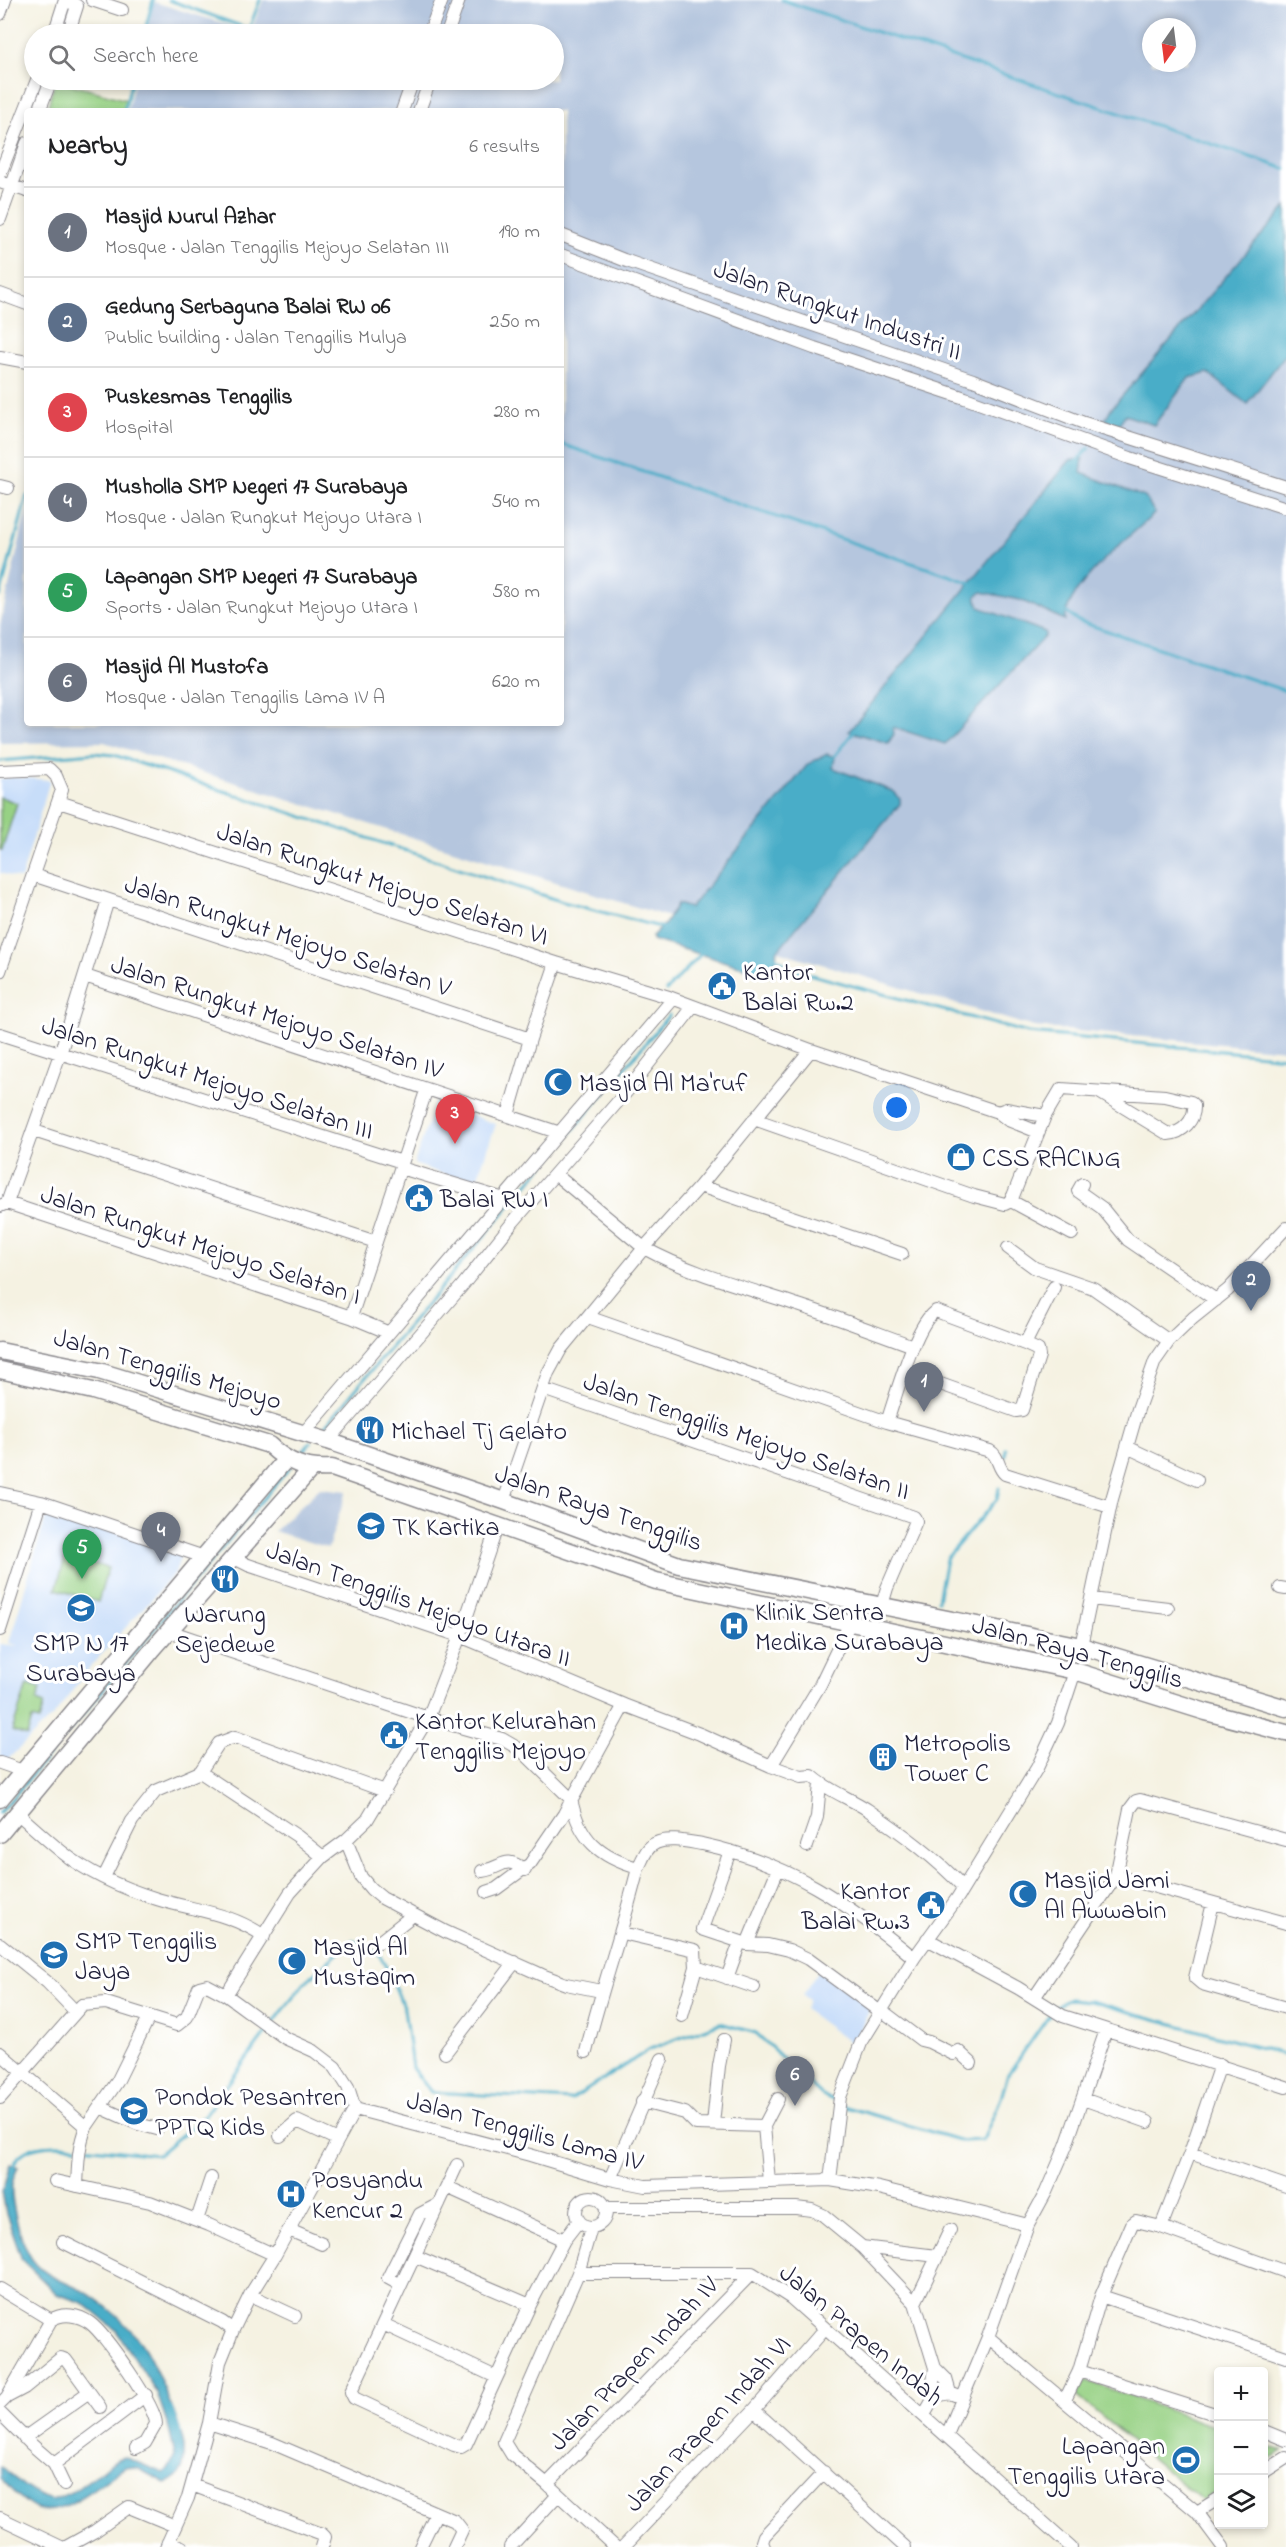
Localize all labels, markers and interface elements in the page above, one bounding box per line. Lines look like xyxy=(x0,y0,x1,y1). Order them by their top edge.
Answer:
north arrow xyxy=(1142,18,1196,72)
search box xyxy=(24,24,564,90)
icon: search xyxy=(45,41,78,74)
text: Search here xyxy=(93,41,198,73)
text: Nearby xyxy=(48,128,127,166)
text: 6 results xyxy=(469,133,540,162)
text: Masjid Nurul Azhar xyxy=(105,202,275,234)
text: 1 xyxy=(64,218,71,247)
text: 190 m xyxy=(498,218,540,247)
text: Mosque · Jalan Tenggilis Mejoyo Selatan III xyxy=(105,234,449,263)
street label: Jalan Rungkut Industri II xyxy=(708,251,966,372)
text: Gedung Serbaguna Balai RW 06 xyxy=(105,292,390,324)
text: 2 xyxy=(63,308,72,337)
text: 250 m xyxy=(489,308,540,337)
text: Public building · Jalan Tenggilis Mulya xyxy=(105,324,407,353)
text: Puskesmas Tenggilis xyxy=(105,382,292,414)
text: 3 xyxy=(63,398,72,427)
text: 280 m xyxy=(493,398,540,427)
text: Hospital xyxy=(105,414,173,443)
text: Musholla SMP Negeri 17 Surabaya xyxy=(105,472,408,504)
text: 4 xyxy=(63,488,72,517)
text: 540 m xyxy=(491,488,540,517)
text: Mosque · Jalan Rungkut Mejoyo Utara I xyxy=(105,504,422,533)
text: Lapangan SMP Negeri 17 Surabaya xyxy=(105,562,418,594)
text: 5 xyxy=(62,578,73,607)
text: 580 m xyxy=(492,578,540,607)
text: Sports · Jalan Rungkut Mejoyo Utara I xyxy=(105,594,418,623)
text: Masjid Al Mustofa xyxy=(105,652,268,684)
text: 6 xyxy=(63,668,72,697)
text: 620 m xyxy=(492,668,540,697)
text: Mosque · Jalan Tenggilis Lama IV A xyxy=(105,684,385,713)
street label: Jalan Rungkut Mejoyo Selatan VI xyxy=(213,815,553,951)
street label: Jalan Rungkut Mejoyo Selatan V xyxy=(121,867,455,1003)
street label: Jalan Rungkut Mejoyo Selatan IV xyxy=(105,947,448,1091)
place label: Kantor Balai Rw.2 xyxy=(742,955,854,1023)
public building icon: Kantor Balai Rw.2 xyxy=(706,970,738,1002)
street label: Jalan Rungkut Mejoyo Selatan III xyxy=(36,1008,378,1152)
mosque icon: Masjid Al Ma'ruf xyxy=(542,1066,574,1098)
place label: Masjid Al Ma'ruf xyxy=(579,1066,748,1104)
your location xyxy=(882,1093,911,1122)
pin: 3 xyxy=(436,1094,474,1144)
shop icon: CSS RACING xyxy=(945,1141,977,1173)
place label: CSS RACING xyxy=(982,1141,1121,1179)
street label: Jalan Rungkut Mejoyo Selatan I xyxy=(35,1177,365,1317)
public building icon: Balai RW I xyxy=(403,1182,435,1214)
place label: Balai RW I xyxy=(439,1182,548,1220)
pin: 2 xyxy=(1232,1262,1270,1311)
street label: Jalan Tenggilis Mejoyo xyxy=(49,1320,286,1422)
pin: 1 xyxy=(904,1362,944,1412)
street label: Jalan Tenggilis Mejoyo Selatan II xyxy=(578,1364,914,1512)
restaurant icon: Michael Tj Gelato xyxy=(354,1414,386,1446)
place label: Michael Tj Gelato xyxy=(391,1414,567,1452)
street label: Jalan Raya Tenggilis xyxy=(489,1456,707,1563)
school or university icon: TK Kartika xyxy=(355,1510,387,1542)
place label: TK Kartika xyxy=(392,1510,500,1548)
pin: 4 xyxy=(142,1512,180,1562)
pin: 5 xyxy=(62,1530,101,1579)
street label: Jalan Tenggilis Mejoyo Utara II xyxy=(260,1533,576,1679)
restaurant icon: Warung Sejedewe xyxy=(209,1563,241,1595)
school or university icon: SMP N 17 Surabaya xyxy=(65,1592,97,1624)
place label: Klinik Sentra Medika Surabaya xyxy=(755,1595,944,1663)
place label: Warung Sejedewe xyxy=(175,1597,275,1665)
street label: Jalan Raya Tenggilis xyxy=(967,1607,1187,1700)
hospital icon: Klinik Sentra Medika Surabaya xyxy=(718,1610,750,1642)
place label: SMP N 17 Surabaya xyxy=(26,1626,136,1694)
place label: Kantor Kelurahan Tenggilis Mejoyo xyxy=(415,1704,596,1772)
public building icon: Kantor Kelurahan Tenggilis Mejoyo xyxy=(378,1719,410,1751)
place label: Metropolis Tower C xyxy=(904,1726,1011,1794)
building icon: Metropolis Tower C xyxy=(867,1741,899,1773)
place label: Masjid Jami Al Awwabin xyxy=(1044,1863,1170,1931)
place label: Kantor Balai Rw.3 xyxy=(800,1874,911,1942)
mosque icon: Masjid Jami Al Awwabin xyxy=(1007,1878,1039,1910)
public building icon: Kantor Balai Rw.3 xyxy=(915,1889,947,1921)
place label: SMP Tenggilis Jaya xyxy=(75,1924,217,1992)
place label: Masjid Al Mustaqim xyxy=(313,1930,415,1998)
school or university icon: SMP Tenggilis Jaya xyxy=(38,1939,70,1971)
mosque icon: Masjid Al Mustaqim xyxy=(276,1945,308,1977)
pin: 6 xyxy=(776,2056,814,2106)
place label: Pondok Pesantren PPTQ Kids xyxy=(155,2080,347,2148)
street label: Jalan Tenggilis Lama IV xyxy=(402,2083,647,2183)
school or university icon: Pondok Pesantren PPTQ Kids xyxy=(118,2095,150,2127)
place label: Posyandu Kencur 2 xyxy=(312,2163,423,2231)
hospital icon: Posyandu Kencur 2 xyxy=(275,2178,307,2210)
street label: Jalan Prapen Indah xyxy=(769,2256,951,2417)
street label: Jalan Prapen Indah IV xyxy=(542,2269,729,2461)
street label: Jalan Prapen Indah VI xyxy=(617,2328,801,2522)
map controls xyxy=(1214,2367,1268,2529)
button: + xyxy=(1214,2367,1268,2421)
button: − xyxy=(1214,2421,1268,2475)
place label: Lapangan Tenggilis Utara xyxy=(1007,2429,1165,2497)
sports icon: Lapangan Tenggilis Utara xyxy=(1170,2444,1202,2476)
button: layers xyxy=(1214,2475,1268,2529)

